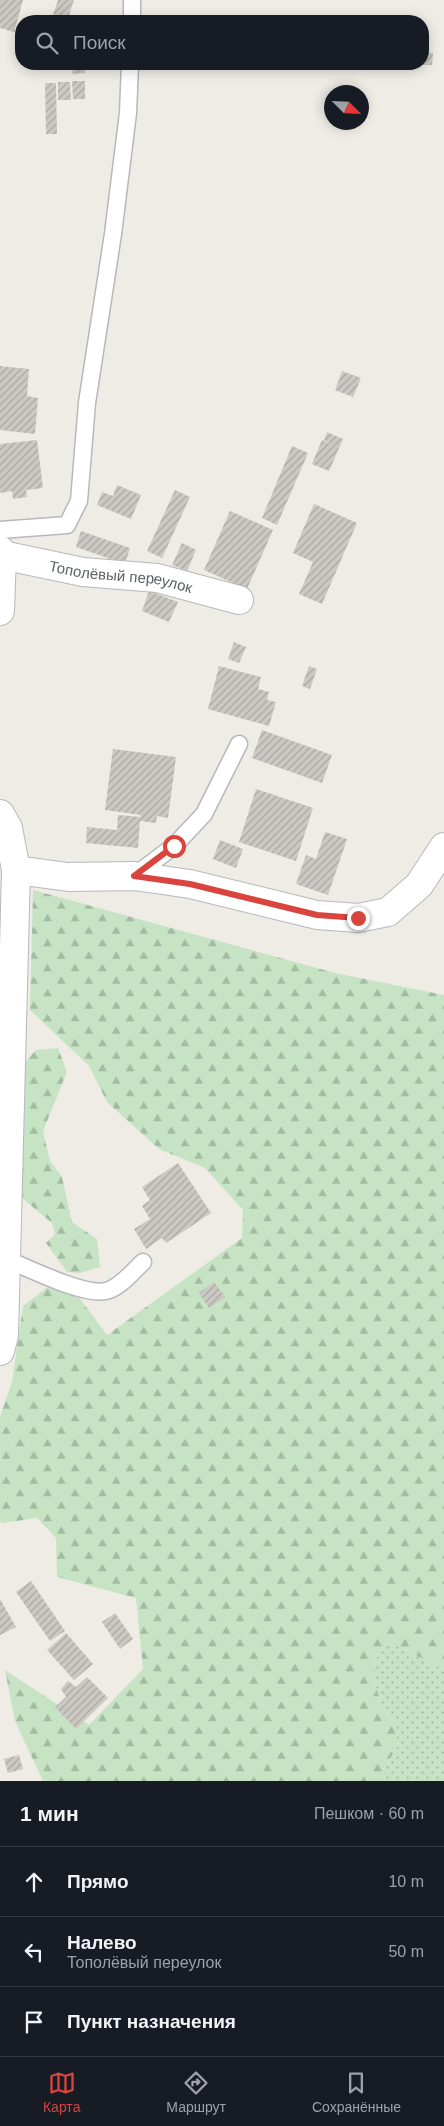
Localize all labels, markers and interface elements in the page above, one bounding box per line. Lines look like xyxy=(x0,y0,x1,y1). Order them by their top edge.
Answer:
search box xyxy=(15,15,429,70)
icon: search xyxy=(33,29,61,57)
text: Поиск xyxy=(73,32,126,53)
north arrow xyxy=(324,85,369,130)
street label: Тополёвый переулок xyxy=(48,557,195,596)
route start xyxy=(163,835,186,858)
route end xyxy=(347,907,370,930)
text: 1 мин xyxy=(20,1802,79,1825)
text: Пешком · 60 m xyxy=(314,1805,424,1822)
icon: ahead xyxy=(20,1868,48,1896)
text: Прямо xyxy=(67,1871,129,1892)
text: 10 m xyxy=(388,1873,424,1890)
text: Налево xyxy=(67,1932,137,1953)
icon: left xyxy=(20,1938,48,1966)
text: 50 m xyxy=(388,1943,424,1960)
text: Тополёвый переулок xyxy=(67,1954,222,1971)
icon: arrive xyxy=(20,2008,48,2036)
text: Пункт назначения xyxy=(67,2011,236,2032)
tab: Карта xyxy=(43,2069,80,2115)
tab: Маршрут xyxy=(166,2069,226,2115)
tab: Сохранённые xyxy=(312,2069,401,2115)

